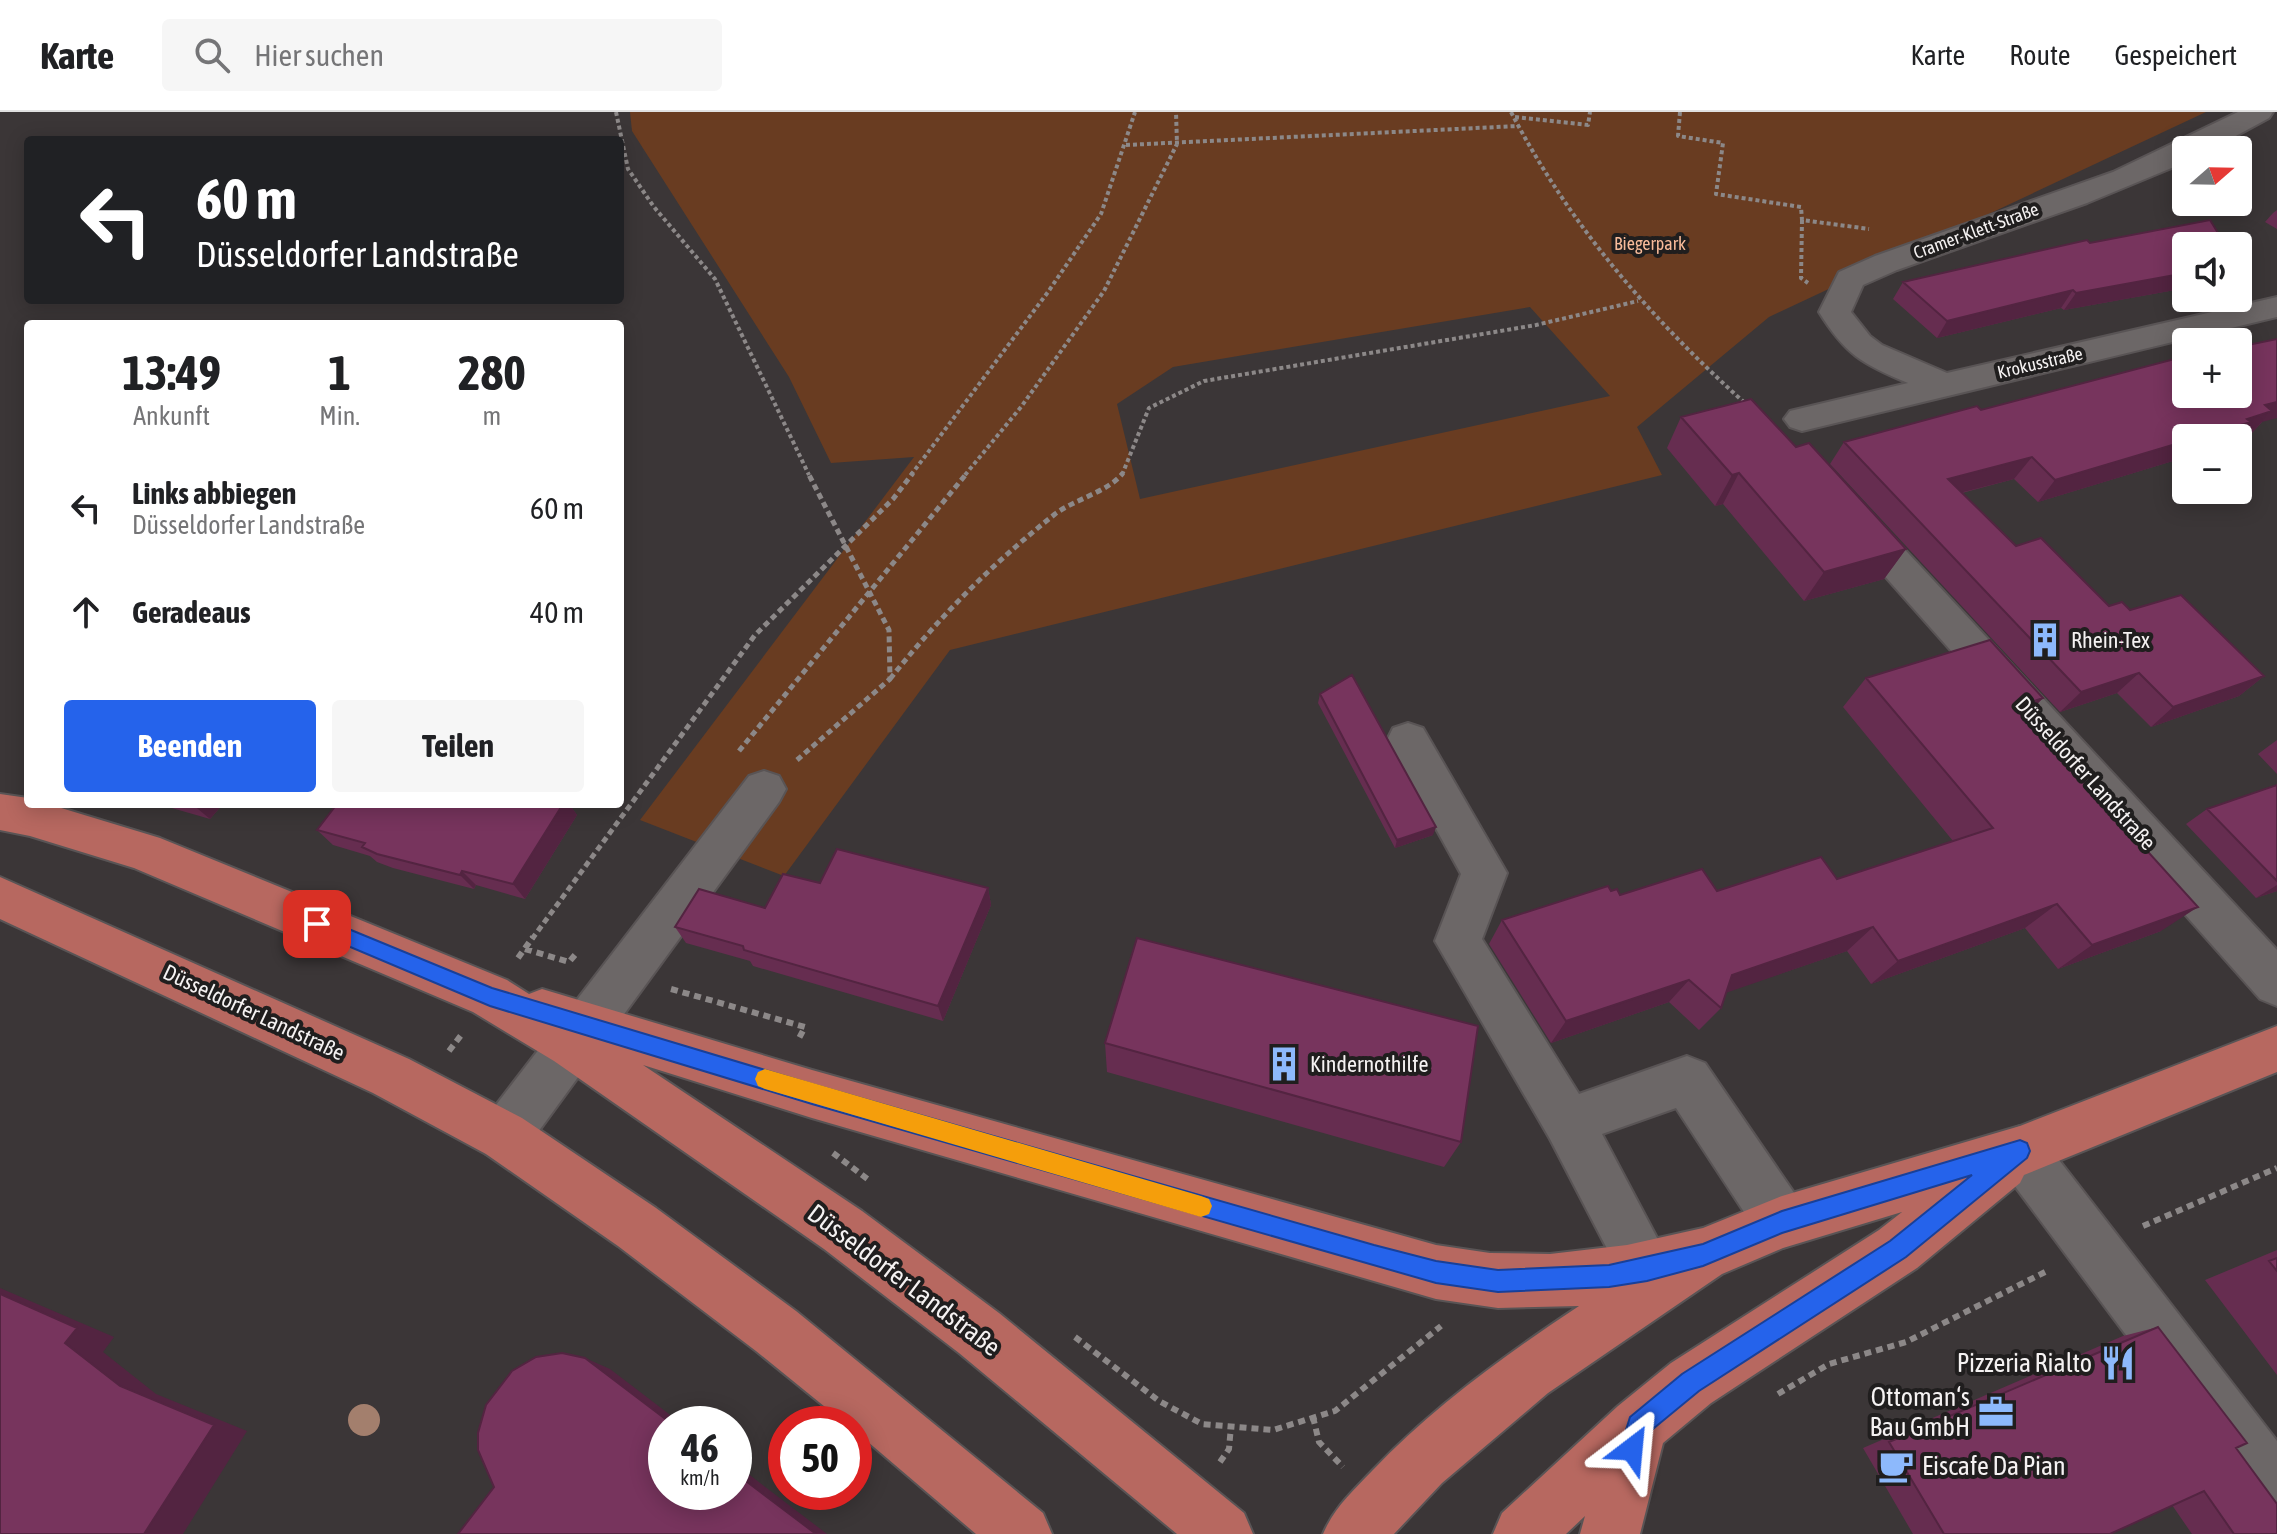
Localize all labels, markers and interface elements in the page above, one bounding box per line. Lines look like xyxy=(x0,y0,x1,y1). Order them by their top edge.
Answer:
search box xyxy=(162,19,722,91)
icon: search xyxy=(190,33,234,77)
text: Karte xyxy=(40,34,114,77)
text: Hier suchen xyxy=(254,38,384,72)
text: Karte xyxy=(1911,39,1965,71)
text: Route xyxy=(2009,39,2070,71)
text: Gespeichert xyxy=(2114,39,2237,71)
north arrow xyxy=(2172,136,2252,216)
map controls xyxy=(2172,136,2252,504)
text: 60 m xyxy=(196,167,297,231)
icon: left xyxy=(64,168,168,272)
street label: Cramer-Klett-Straße xyxy=(1910,198,2041,263)
button: sound xyxy=(2172,232,2252,312)
text: Düsseldorfer Landstraße xyxy=(196,233,519,275)
park label: Biegerpark xyxy=(1614,233,1686,254)
button: + xyxy=(2172,328,2252,408)
street label: Krokusstraße xyxy=(1995,342,2085,383)
text: 13:49 xyxy=(122,345,221,400)
text: 1 xyxy=(328,345,351,400)
text: 280 xyxy=(458,345,526,400)
text: Ankunft xyxy=(133,401,210,431)
text: Min. xyxy=(319,401,360,431)
text: m xyxy=(483,401,501,431)
button: − xyxy=(2172,424,2252,504)
text: Links abbiegen xyxy=(132,476,296,510)
icon: left xyxy=(64,486,108,530)
text: 60 m xyxy=(530,491,584,525)
text: Düsseldorfer Landstraße xyxy=(132,510,365,540)
icon: ahead xyxy=(64,590,108,634)
text: Geradeaus xyxy=(132,595,251,629)
text: 40 m xyxy=(530,595,584,629)
building icon: Rhein-Tex xyxy=(2026,621,2064,659)
place label: Rhein-Tex xyxy=(2071,627,2150,653)
street label: Düsseldorfer Landstraße xyxy=(2010,691,2162,855)
button: Beenden xyxy=(64,700,316,792)
button: Teilen xyxy=(332,700,584,792)
pin xyxy=(283,890,351,958)
icon: arrive xyxy=(295,902,339,946)
street label: Düsseldorfer Landstraße xyxy=(159,959,349,1065)
building icon: Kindernothilfe xyxy=(1265,1045,1303,1083)
place label: Kindernothilfe xyxy=(1310,1051,1428,1077)
street label: Düsseldorfer Landstraße xyxy=(802,1198,1006,1362)
restaurant icon: Pizzeria Rialto xyxy=(2099,1344,2137,1382)
place label: Pizzeria Rialto xyxy=(1957,1348,2092,1378)
place label: Ottoman‘s Bau GmbH xyxy=(1870,1382,1970,1442)
office icon: Ottoman‘s Bau GmbH xyxy=(1977,1393,2015,1431)
speed limit sign: 50 xyxy=(768,1406,872,1510)
position arrow xyxy=(1590,1407,1674,1491)
text: 46 xyxy=(681,1425,719,1470)
cafe icon: Eiscafe Da Pian xyxy=(1877,1447,1915,1485)
place label: Eiscafe Da Pian xyxy=(1922,1451,2066,1481)
text: km/h xyxy=(680,1466,720,1489)

